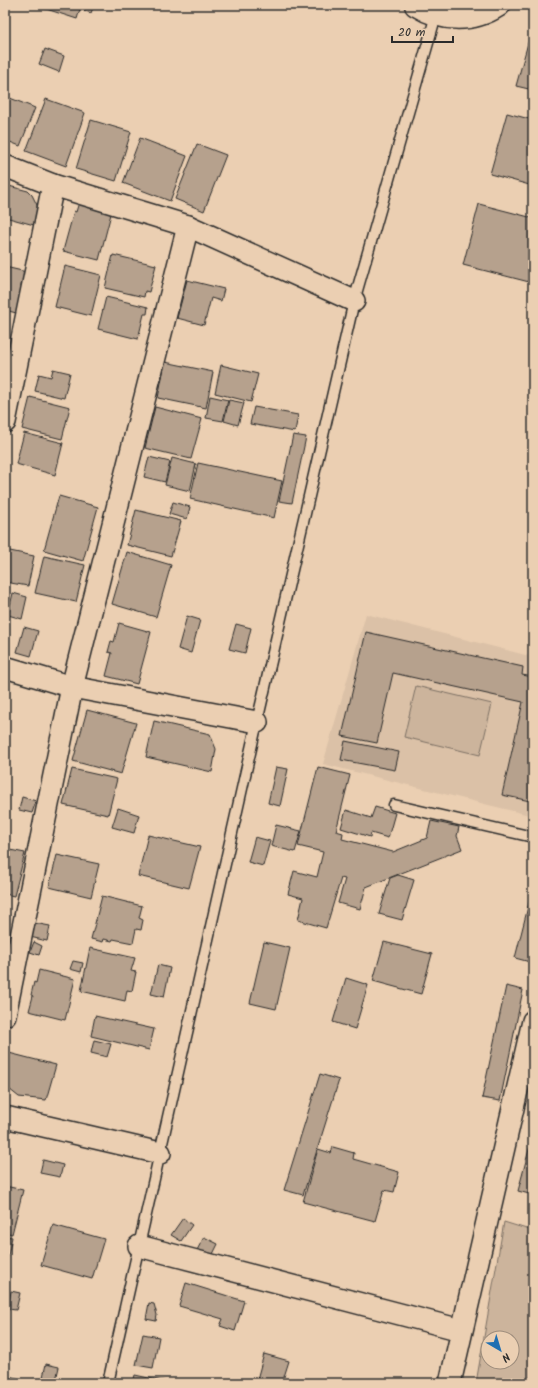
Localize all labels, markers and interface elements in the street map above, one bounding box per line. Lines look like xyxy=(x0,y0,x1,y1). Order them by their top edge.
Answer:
scale bar xyxy=(392,18,453,44)
text: 20 m xyxy=(398,23,426,42)
north arrow xyxy=(480,1330,520,1370)
text: N xyxy=(497,1348,514,1366)

